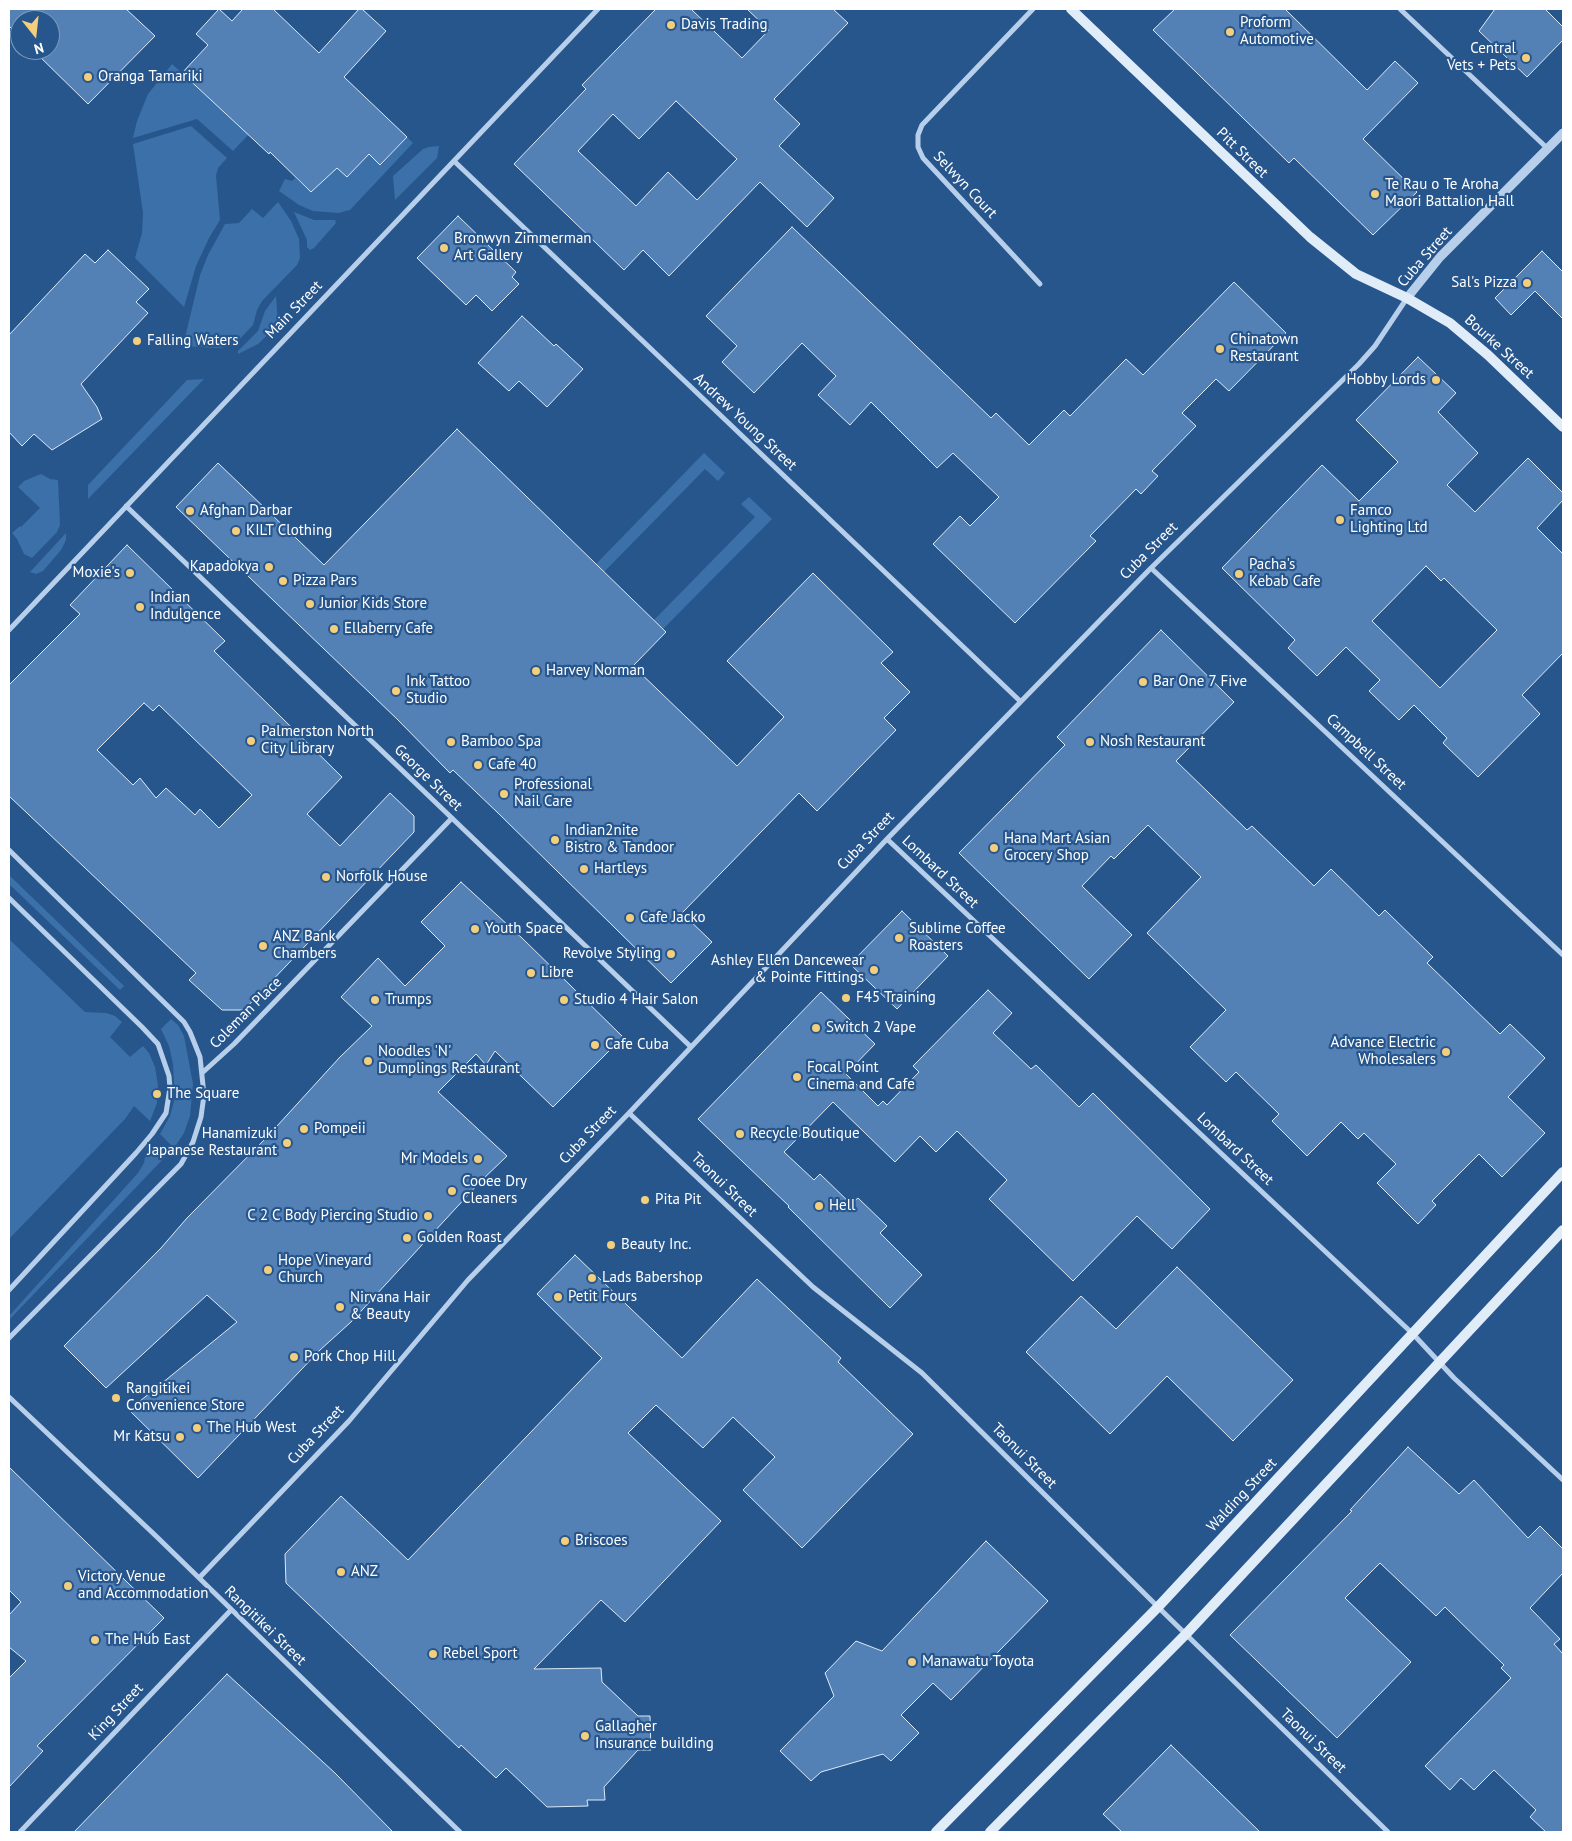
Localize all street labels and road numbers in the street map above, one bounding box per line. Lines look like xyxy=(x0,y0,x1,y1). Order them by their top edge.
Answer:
street label: Pitt Street xyxy=(1212,124,1272,182)
street label: Selwyn Court xyxy=(929,148,1001,222)
street label: Cuba Street xyxy=(1394,223,1456,291)
street label: Main Street xyxy=(262,277,326,343)
street label: Bourke Street xyxy=(1461,311,1537,383)
street label: Andrew Young Street xyxy=(690,370,800,474)
street label: Cuba Street xyxy=(1116,518,1182,584)
street label: Campbell Street xyxy=(1322,710,1410,794)
street label: George Street xyxy=(390,741,466,815)
street label: Cuba Street xyxy=(834,808,898,874)
street label: Lombard Street xyxy=(898,832,982,912)
street label: Coleman Place xyxy=(206,973,286,1053)
street label: Cuba Street xyxy=(556,1102,620,1168)
street label: Lombard Street xyxy=(1193,1109,1277,1189)
street label: Taonui Street xyxy=(687,1149,761,1221)
street label: Cuba Street xyxy=(284,1402,348,1468)
street label: Taonui Street xyxy=(988,1420,1060,1492)
street label: Walding Street xyxy=(1203,1454,1281,1536)
street label: Rangitikei Street xyxy=(220,1583,310,1669)
street label: King Street xyxy=(85,1680,147,1744)
street label: Taonui Street xyxy=(1276,1705,1350,1777)

